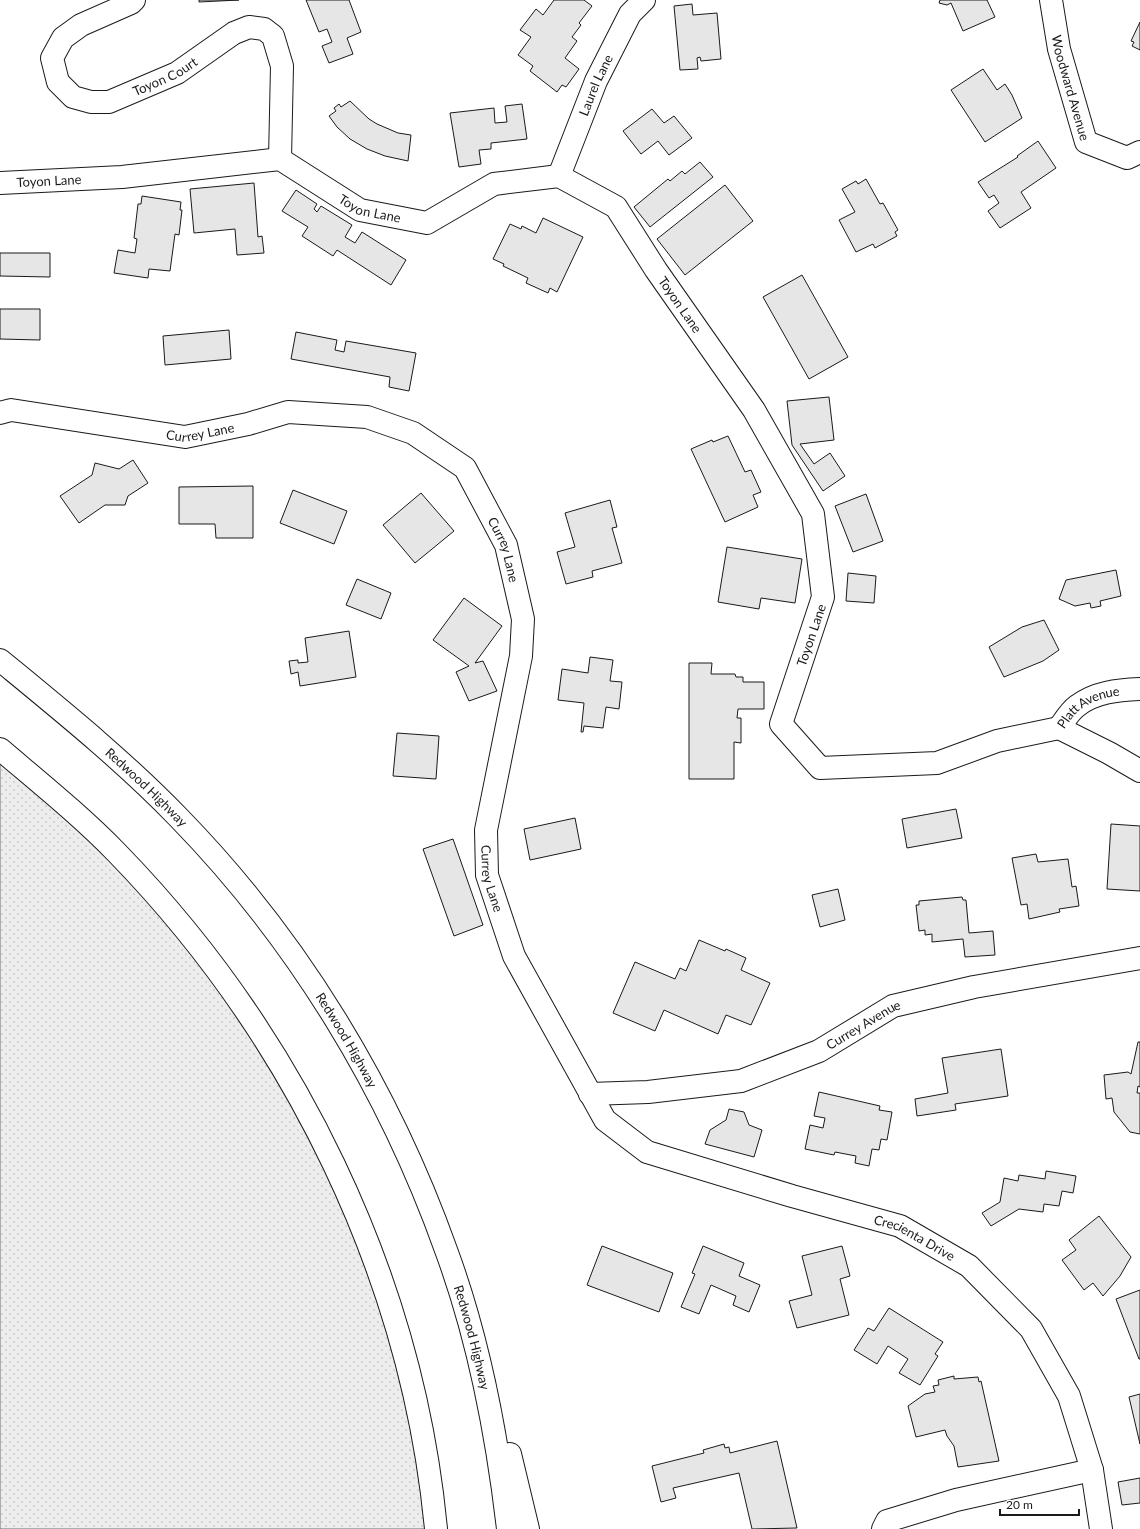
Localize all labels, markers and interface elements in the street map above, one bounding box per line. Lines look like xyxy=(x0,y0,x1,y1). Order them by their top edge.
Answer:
street label: Woodward Avenue xyxy=(1049,34,1093,143)
street label: Laurel Lane xyxy=(575,52,616,118)
street label: Toyon Court xyxy=(130,53,200,99)
street label: Toyon Lane xyxy=(16,171,82,190)
street label: Toyon Lane xyxy=(336,191,402,226)
street label: Toyon Lane xyxy=(655,273,705,336)
street label: Currey Lane xyxy=(165,419,236,445)
street label: Currey Lane xyxy=(484,514,522,584)
street label: Toyon Lane xyxy=(793,602,829,668)
street label: Platt Avenue xyxy=(1053,683,1120,731)
street label: Redwood Highway xyxy=(102,744,191,830)
street label: Currey Lane xyxy=(478,845,507,914)
street label: Redwood Highway xyxy=(313,990,381,1091)
street label: Currey Avenue xyxy=(823,997,902,1053)
street label: Crecienta Drive xyxy=(872,1211,958,1264)
street label: Redwood Highway xyxy=(451,1283,494,1391)
scale bar xyxy=(1000,1491,1079,1517)
text: 20 m xyxy=(1006,1497,1033,1512)

